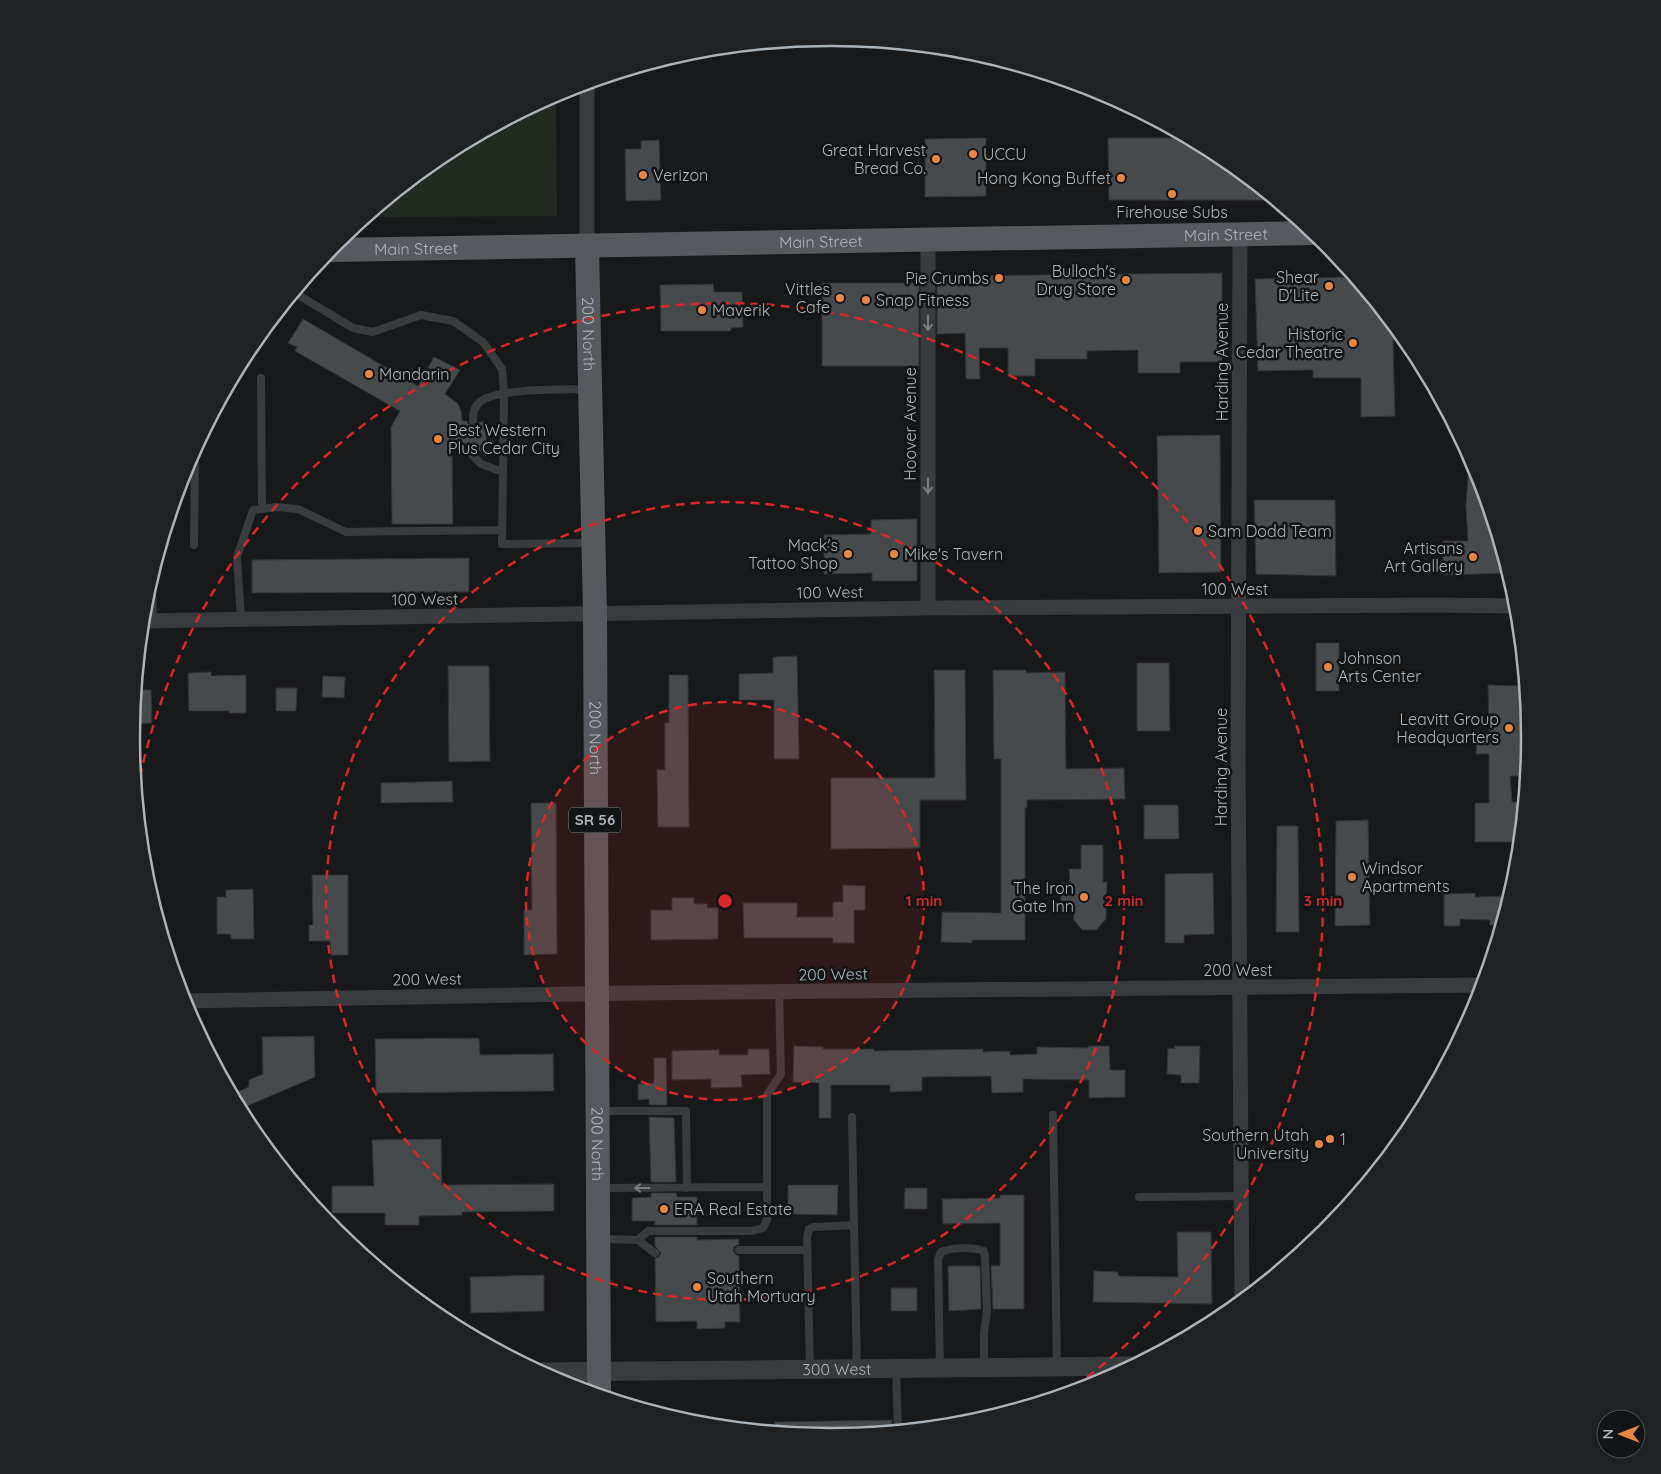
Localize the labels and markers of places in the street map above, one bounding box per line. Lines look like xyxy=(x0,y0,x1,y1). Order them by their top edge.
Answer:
place label: Great Harvest Bread Co. xyxy=(822,140,926,178)
place label: UCCU xyxy=(983,144,1027,164)
marker: UCCU xyxy=(967,148,979,160)
marker: Great Harvest Bread Co. xyxy=(930,153,942,165)
place label: Verizon xyxy=(653,165,708,185)
place label: Hong Kong Buffet xyxy=(977,168,1111,188)
marker: Verizon xyxy=(637,169,649,181)
marker: Hong Kong Buffet xyxy=(1115,172,1127,184)
marker: Firehouse Subs xyxy=(1166,188,1178,200)
place label: Firehouse Subs xyxy=(1116,202,1228,222)
place label: Bulloch's Drug Store xyxy=(1036,261,1116,299)
place label: Shear D'Lite xyxy=(1276,267,1319,305)
place label: Pie Crumbs xyxy=(905,268,989,288)
marker: Pie Crumbs xyxy=(993,272,1005,284)
marker: Bulloch's Drug Store xyxy=(1120,274,1132,286)
place label: Vittles Cafe xyxy=(785,279,830,317)
marker: Shear D'Lite xyxy=(1323,280,1335,292)
place label: Snap Fitness xyxy=(876,290,969,310)
marker: Vittles Cafe xyxy=(834,292,846,304)
marker: Snap Fitness xyxy=(860,294,872,306)
place label: Maverik xyxy=(712,300,770,320)
marker: Maverik xyxy=(696,304,708,316)
place label: Historic Cedar Theatre xyxy=(1236,324,1343,362)
marker: Historic Cedar Theatre xyxy=(1347,337,1359,349)
place label: Mandarin xyxy=(379,364,449,384)
marker: Mandarin xyxy=(363,368,375,380)
place label: Best Western Plus Cedar City xyxy=(448,420,560,458)
marker: Best Western Plus Cedar City xyxy=(432,433,444,445)
place label: Sam Dodd Team xyxy=(1208,521,1332,541)
marker: Sam Dodd Team xyxy=(1192,525,1204,537)
place label: Mack's Tattoo Shop xyxy=(748,535,838,573)
place label: Artisans Art Gallery xyxy=(1384,538,1463,576)
place label: Mike's Tavern xyxy=(904,544,1003,564)
marker: Mack's Tattoo Shop xyxy=(842,548,854,560)
marker: Mike's Tavern xyxy=(888,548,900,560)
marker: Artisans Art Gallery xyxy=(1467,551,1479,563)
place label: Johnson Arts Center xyxy=(1338,648,1421,686)
marker: Johnson Arts Center xyxy=(1322,661,1334,673)
place label: Leavitt Group Headquarters xyxy=(1396,709,1499,747)
marker: Leavitt Group Headquarters xyxy=(1503,722,1515,734)
place label: Windsor Apartments xyxy=(1362,858,1449,896)
marker: Windsor Apartments xyxy=(1346,871,1358,883)
place label: The Iron Gate Inn xyxy=(1012,878,1074,916)
marker: The Iron Gate Inn xyxy=(1078,891,1090,903)
centre of rings xyxy=(716,892,734,910)
place label: Southern Utah University xyxy=(1202,1125,1309,1163)
place label: 1 xyxy=(1340,1129,1346,1149)
marker: 1 xyxy=(1324,1133,1336,1145)
marker: Southern Utah University xyxy=(1313,1138,1325,1150)
place label: ERA Real Estate xyxy=(674,1199,792,1219)
marker: ERA Real Estate xyxy=(658,1203,670,1215)
place label: Southern Utah Mortuary xyxy=(707,1268,816,1306)
marker: Southern Utah Mortuary xyxy=(691,1281,703,1293)

